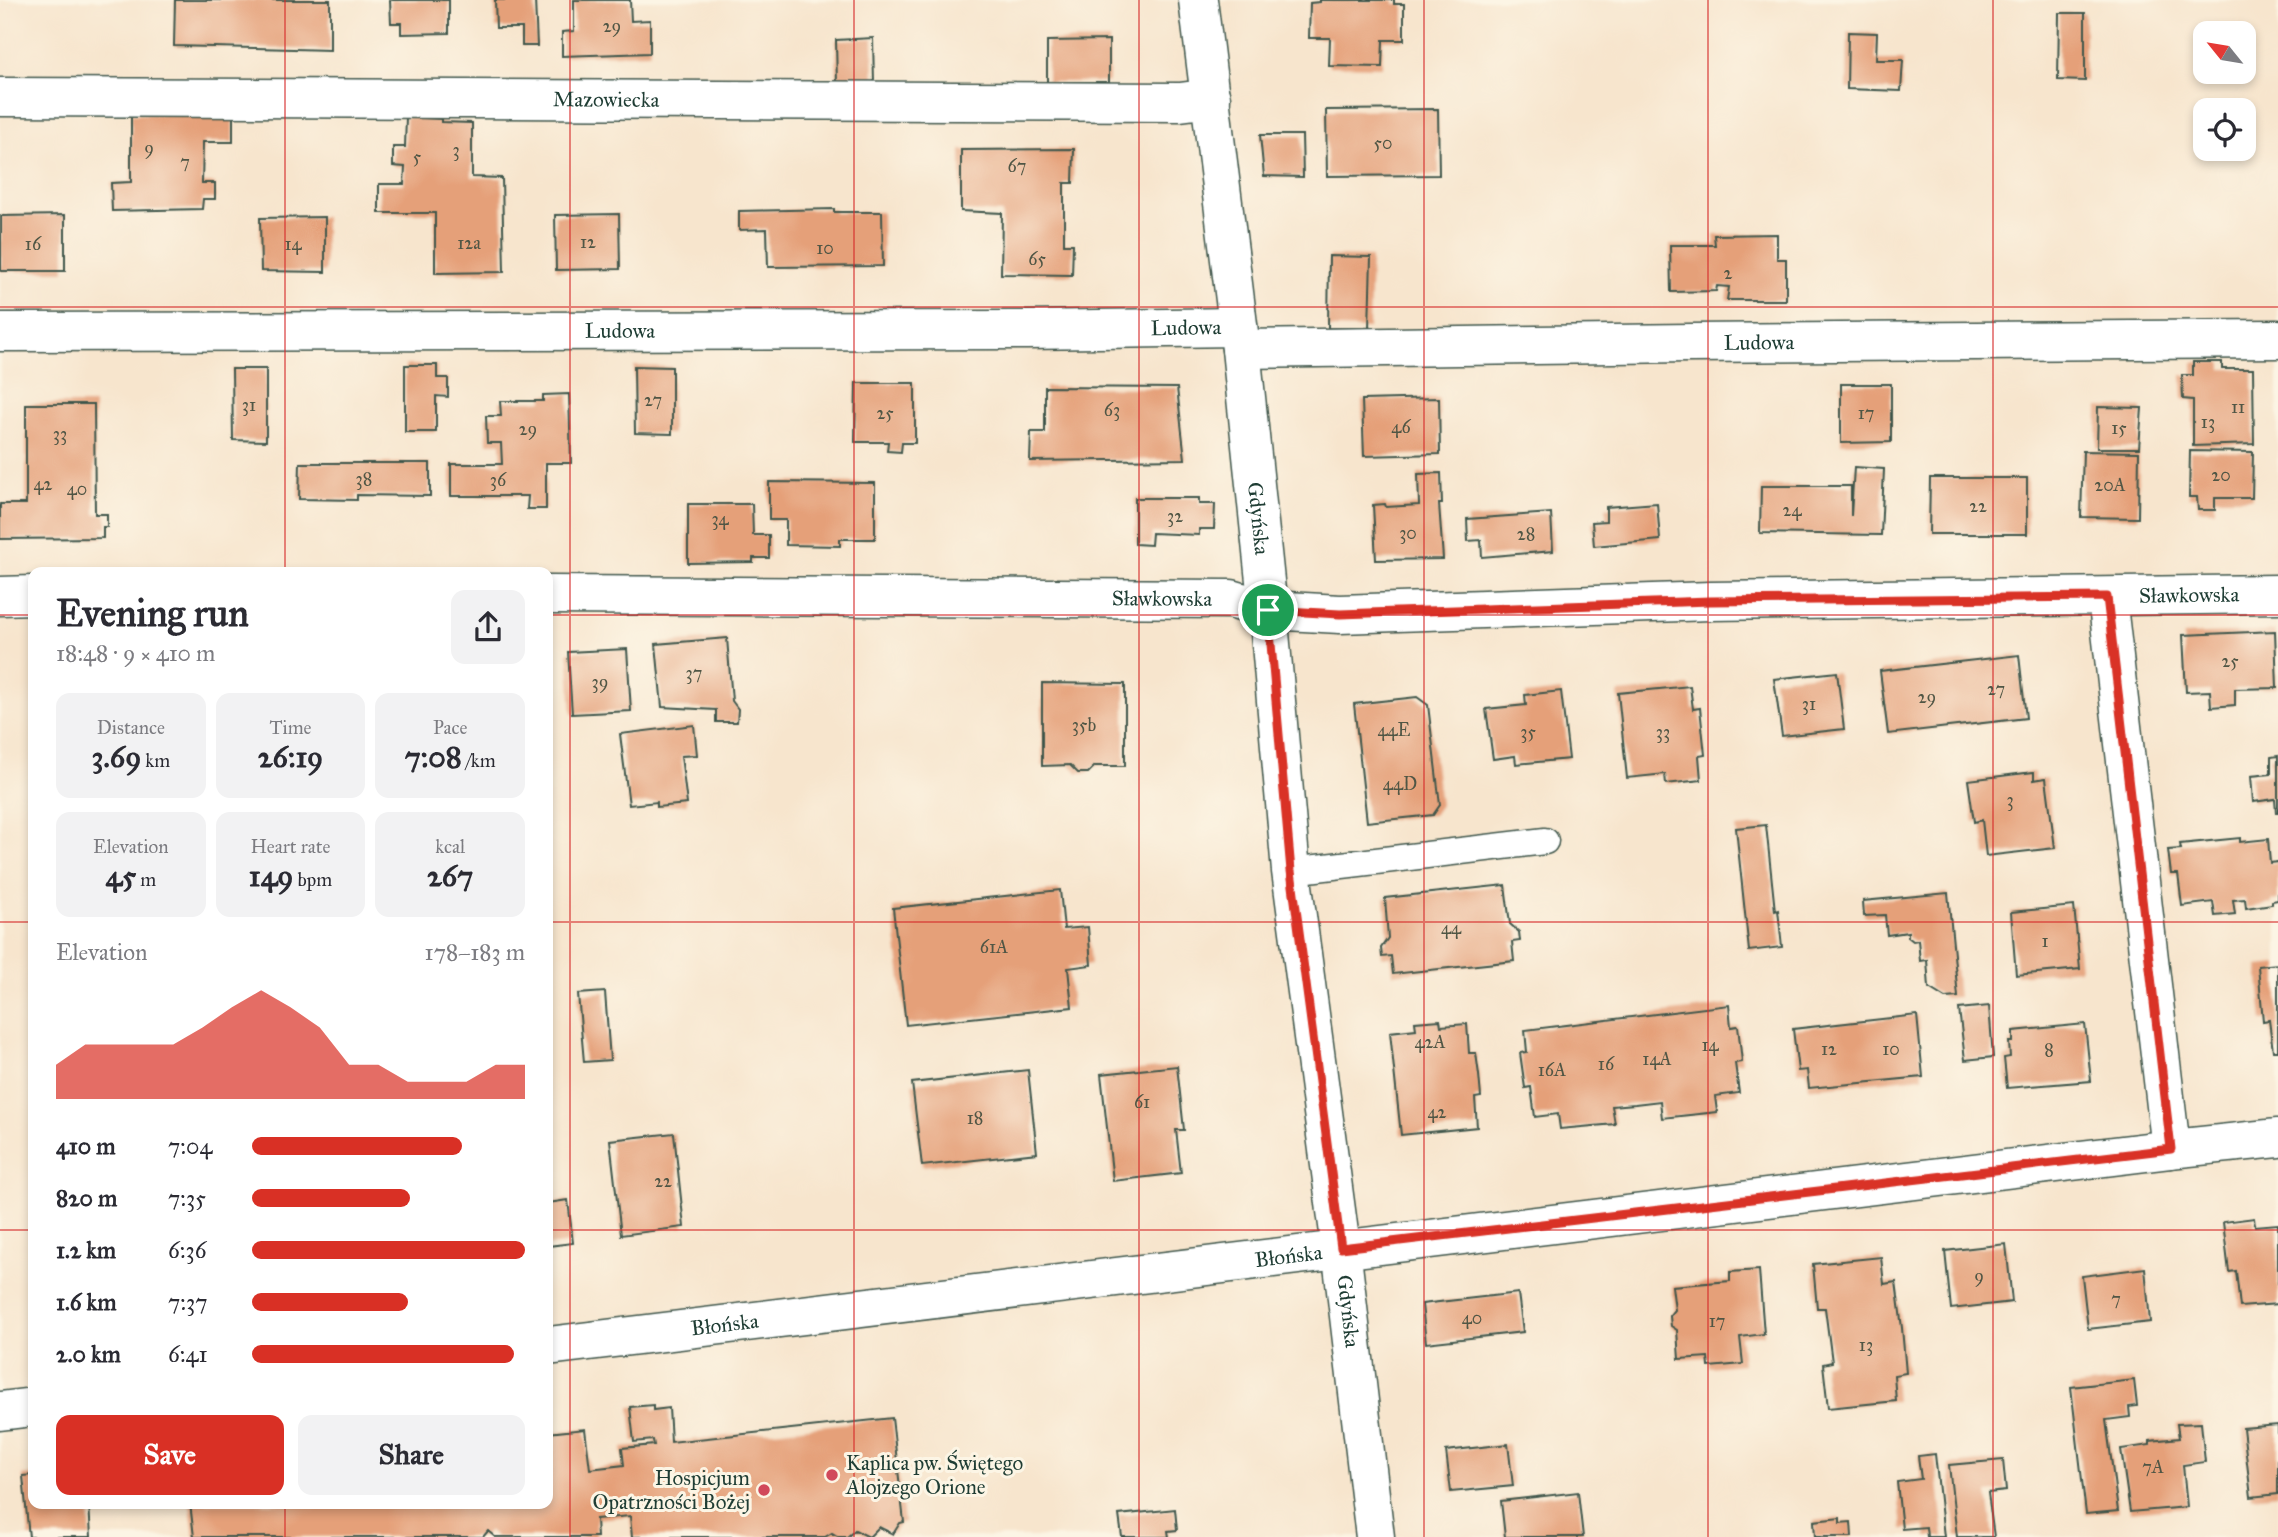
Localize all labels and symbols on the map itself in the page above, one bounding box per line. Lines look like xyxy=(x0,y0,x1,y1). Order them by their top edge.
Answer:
house number: 29 xyxy=(603,15,621,37)
north arrow xyxy=(2193,21,2256,84)
street label: Mazowiecka xyxy=(553,86,659,113)
house number: 50 xyxy=(1374,132,1392,154)
house number: 9 xyxy=(144,137,154,159)
house number: 3 xyxy=(452,139,460,161)
house number: 5 xyxy=(413,146,422,168)
house number: 7 xyxy=(180,151,190,173)
house number: 67 xyxy=(1008,155,1026,177)
house number: 12 xyxy=(580,231,596,253)
house number: 12a xyxy=(457,232,481,254)
house number: 16 xyxy=(25,233,42,255)
house number: 14 xyxy=(284,233,303,255)
house number: 10 xyxy=(816,237,834,259)
house number: 65 xyxy=(1028,248,1046,270)
house number: 2 xyxy=(1724,262,1733,284)
street label: Ludowa xyxy=(1151,314,1222,341)
street label: Ludowa xyxy=(585,318,655,344)
street label: Ludowa xyxy=(1724,329,1794,356)
house number: 27 xyxy=(644,389,662,411)
house number: 31 xyxy=(242,394,256,416)
house number: 11 xyxy=(2231,396,2245,418)
house number: 63 xyxy=(1104,399,1120,421)
house number: 25 xyxy=(876,402,894,424)
house number: 17 xyxy=(1858,402,1874,424)
house number: 13 xyxy=(2201,411,2215,433)
house number: 46 xyxy=(1391,416,1411,438)
house number: 15 xyxy=(2111,417,2127,439)
house number: 29 xyxy=(519,418,537,440)
house number: 33 xyxy=(53,423,67,445)
house number: 20 xyxy=(2211,464,2231,486)
house number: 38 xyxy=(356,468,372,490)
house number: 36 xyxy=(490,469,507,491)
house number: 42 xyxy=(34,473,53,495)
house number: 20A xyxy=(2094,474,2126,496)
house number: 40 xyxy=(67,478,87,500)
street label: Gdyńska xyxy=(1242,481,1275,556)
house number: 22 xyxy=(1969,495,1987,517)
house number: 24 xyxy=(1783,499,1802,521)
house number: 32 xyxy=(1167,505,1183,527)
house number: 34 xyxy=(711,508,730,530)
house number: 30 xyxy=(1399,522,1417,544)
house number: 28 xyxy=(1517,523,1535,545)
pin xyxy=(1238,580,1298,640)
street label: Sławkowska xyxy=(2139,581,2239,609)
street label: Sławkowska xyxy=(1112,585,1212,612)
house number: 25 xyxy=(2221,650,2239,672)
house number: 37 xyxy=(686,662,702,684)
house number: 39 xyxy=(592,671,608,693)
house number: 27 xyxy=(1987,678,2005,700)
house number: 29 xyxy=(1918,686,1936,708)
house number: 31 xyxy=(1802,693,1816,715)
house number: 35b xyxy=(1072,714,1096,736)
house number: 44E xyxy=(1378,719,1411,741)
house number: 35 xyxy=(1520,721,1536,743)
house number: 33 xyxy=(1656,721,1670,743)
house number: 44D xyxy=(1383,773,1417,795)
house number: 3 xyxy=(2006,789,2014,811)
house number: 44 xyxy=(1441,917,1462,939)
house number: 1 xyxy=(2041,930,2049,952)
house number: 61A xyxy=(980,936,1008,958)
house number: 42A xyxy=(1414,1031,1446,1053)
house number: 14 xyxy=(1701,1034,1720,1056)
house number: 12 xyxy=(1821,1038,1837,1060)
house number: 10 xyxy=(1882,1038,1900,1060)
house number: 8 xyxy=(2044,1039,2054,1061)
house number: 14A xyxy=(1642,1048,1672,1070)
house number: 16 xyxy=(1598,1053,1615,1075)
house number: 16A xyxy=(1538,1059,1566,1081)
house number: 61 xyxy=(1134,1091,1150,1113)
house number: 42 xyxy=(1428,1101,1447,1123)
house number: 18 xyxy=(967,1107,983,1129)
house number: 22 xyxy=(654,1170,672,1192)
street label: Błońska xyxy=(1253,1239,1324,1273)
house number: 9 xyxy=(1974,1265,1984,1287)
street label: Gdyńska xyxy=(1331,1273,1366,1349)
house number: 7 xyxy=(2111,1288,2121,1310)
house number: 40 xyxy=(1462,1307,1482,1329)
street label: Błońska xyxy=(689,1308,760,1342)
house number: 17 xyxy=(1709,1310,1725,1332)
house number: 13 xyxy=(1859,1334,1873,1356)
place label: Kaplica pw. Świętego Alojzego Orione xyxy=(845,1449,1023,1500)
house number: 7A xyxy=(2142,1456,2164,1478)
place label: Hospicjum Opatrzności Bożej xyxy=(592,1465,750,1515)
marker: Kaplica pw. Świętego Alojzego Orione xyxy=(824,1467,840,1483)
marker: Hospicjum Opatrzności Bożej xyxy=(756,1482,772,1498)

